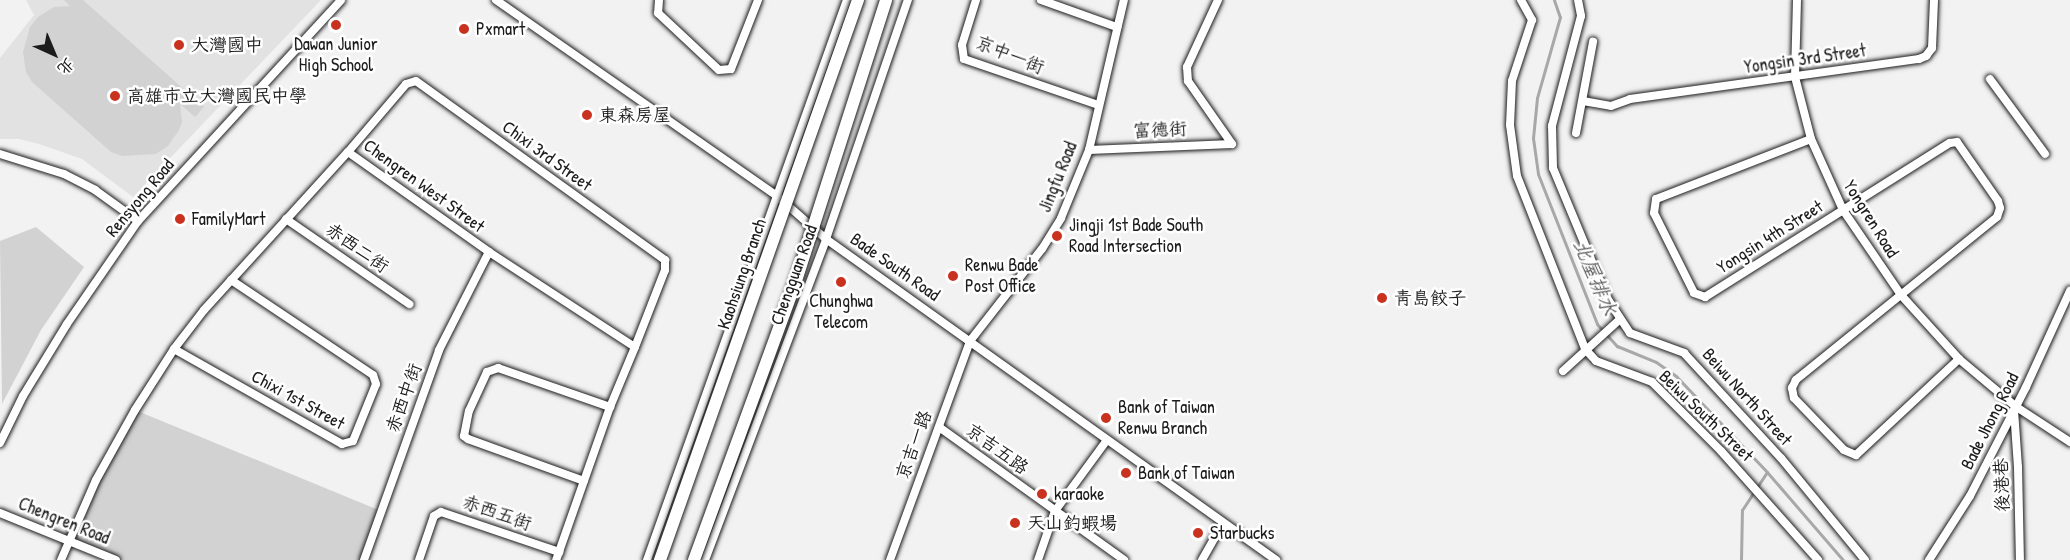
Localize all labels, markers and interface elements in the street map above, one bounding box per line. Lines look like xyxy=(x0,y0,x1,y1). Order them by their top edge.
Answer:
marker: Dawan Junior High School xyxy=(329,18,343,32)
place label: Pxmart xyxy=(476,18,525,40)
marker: Pxmart xyxy=(457,22,471,36)
north arrow xyxy=(24,24,84,84)
street label: 京中一街 xyxy=(973,32,1047,78)
place label: 大灣國中 xyxy=(191,34,263,56)
place label: Dawan Junior High School xyxy=(294,34,378,76)
marker: 大灣國中 xyxy=(172,38,186,52)
street label: Yongsin 3rd Street xyxy=(1743,40,1867,78)
text: 北 xyxy=(53,53,80,80)
place label: 高雄市立大灣國民中學 xyxy=(127,85,307,107)
marker: 高雄市立大灣國民中學 xyxy=(108,89,122,103)
place label: 東森房屋 xyxy=(599,104,671,126)
marker: 東森房屋 xyxy=(580,108,594,122)
street label: Chixi 3rd Street xyxy=(498,116,596,196)
street label: 富德街 xyxy=(1132,118,1188,142)
street label: Chengren West Street xyxy=(359,135,489,237)
street label: Jingfu Road xyxy=(1034,139,1082,215)
street label: Rensyong Road xyxy=(101,155,179,241)
street label: Yongren Road xyxy=(1839,176,1903,262)
street label: Yongsin 4th Street xyxy=(1713,196,1827,278)
place label: FamilyMart xyxy=(192,208,265,230)
marker: FamilyMart xyxy=(173,212,187,226)
place label: Jingji 1st Bade South Road Intersection xyxy=(1069,215,1203,258)
street label: Kaohsiung Branch xyxy=(713,216,771,332)
street label: 赤西二街 xyxy=(321,219,393,277)
street label: Chengguan Road xyxy=(766,222,822,328)
street label: Bade South Road xyxy=(846,228,944,306)
marker: Jingji 1st Bade South Road Intersection xyxy=(1050,229,1064,243)
water label: 北屋排水 xyxy=(1569,235,1623,319)
place label: Renwu Bade Post Office xyxy=(965,255,1039,298)
marker: Renwu Bade Post Office xyxy=(946,269,960,283)
marker: Chunghwa Telecom xyxy=(834,275,848,289)
place label: 青島餃子 xyxy=(1394,287,1466,309)
place label: Chunghwa Telecom xyxy=(809,291,873,334)
marker: 青島餃子 xyxy=(1375,291,1389,305)
street label: Beiwu North Street xyxy=(1698,344,1796,450)
street label: 赤西中街 xyxy=(382,360,426,436)
street label: Chixi 1st Street xyxy=(248,365,348,435)
street label: Beiwu South Street xyxy=(1654,366,1758,466)
street label: Bade Jhong Road xyxy=(1956,369,2024,473)
place label: Bank of Taiwan Renwu Branch xyxy=(1118,397,1215,440)
street label: 京吉一路 xyxy=(892,407,936,483)
marker: Bank of Taiwan Renwu Branch xyxy=(1099,411,1113,425)
street label: 京吉五路 xyxy=(962,419,1032,479)
street label: 後港巷 xyxy=(1990,458,2014,512)
place label: Bank of Taiwan xyxy=(1138,462,1235,484)
marker: Bank of Taiwan xyxy=(1119,466,1133,480)
place label: karaoke xyxy=(1054,483,1104,505)
marker: karaoke xyxy=(1035,487,1049,501)
street label: 赤西五街 xyxy=(459,491,535,535)
street label: Chengren Road xyxy=(15,493,113,549)
place label: 天山釣蝦場 xyxy=(1027,512,1117,534)
marker: 天山釣蝦場 xyxy=(1008,516,1022,530)
place label: Starbucks xyxy=(1210,522,1274,544)
marker: Starbucks xyxy=(1191,526,1205,540)

